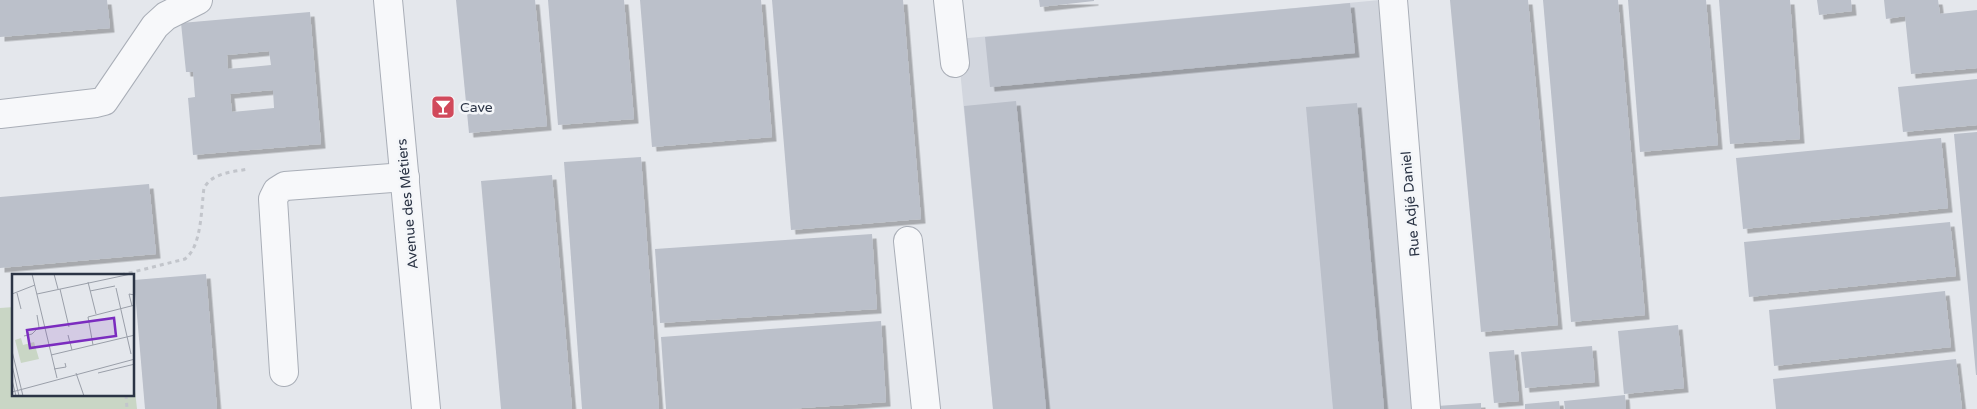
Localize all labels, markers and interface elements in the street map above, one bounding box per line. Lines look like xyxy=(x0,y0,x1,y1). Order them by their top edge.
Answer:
bar icon: Cave xyxy=(430,94,456,120)
place label: Cave xyxy=(460,99,493,116)
street label: Avenue des Métiers xyxy=(393,138,422,270)
street label: Rue Adjé Daniel xyxy=(1397,150,1424,257)
inset map xyxy=(12,274,135,396)

